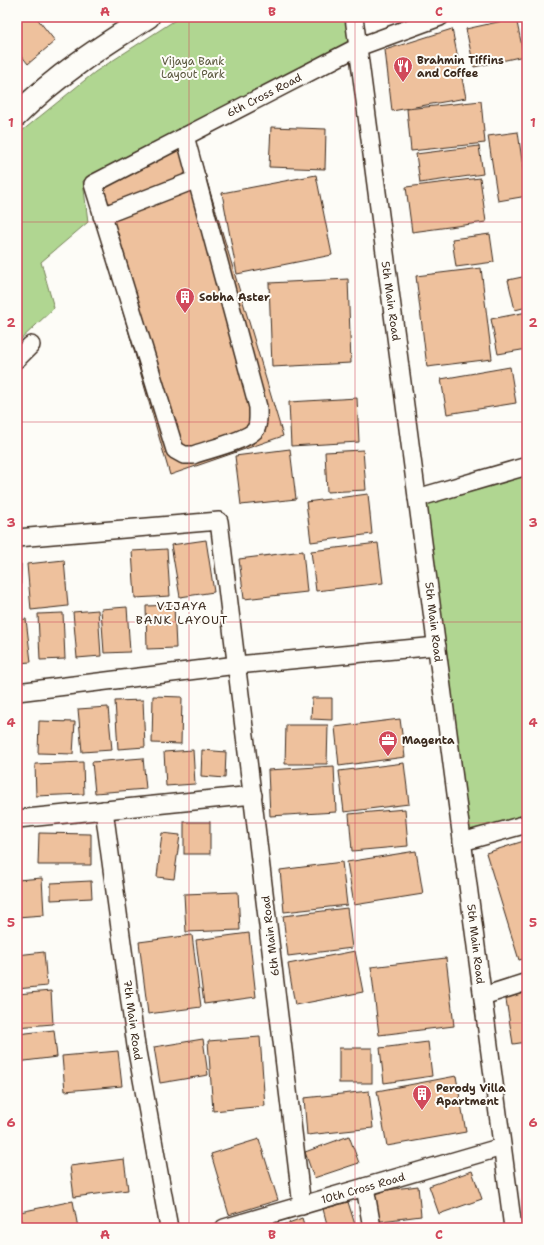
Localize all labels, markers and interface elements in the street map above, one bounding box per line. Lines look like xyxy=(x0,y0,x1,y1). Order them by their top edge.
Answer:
text: A xyxy=(100,3,110,20)
text: B xyxy=(268,3,276,20)
text: C xyxy=(435,3,443,20)
place label: Brahmin Tiffins and Coffee xyxy=(417,53,504,81)
park label: Vijaya Bank Layout Park xyxy=(161,54,225,82)
restaurant icon: Brahmin Tiffins and Coffee xyxy=(392,55,414,83)
street label: 6th Cross Road xyxy=(224,70,304,121)
text: 1 xyxy=(8,114,14,131)
text: 1 xyxy=(530,114,536,131)
street label: 5th Main Road xyxy=(377,260,404,342)
building icon: Sobha Aster xyxy=(174,286,196,314)
place label: Sobha Aster xyxy=(199,290,270,305)
text: 2 xyxy=(6,314,16,331)
text: 2 xyxy=(528,314,538,331)
text: 3 xyxy=(6,514,16,531)
text: 3 xyxy=(528,514,538,531)
street label: 5th Main Road xyxy=(421,581,446,663)
district label: VIJAYA BANK LAYOUT xyxy=(136,598,228,628)
text: 4 xyxy=(6,714,16,731)
text: 4 xyxy=(528,714,538,731)
office icon: Magenta xyxy=(377,729,399,757)
place label: Magenta xyxy=(402,733,455,748)
street label: 6th Main Road xyxy=(258,895,283,977)
street label: 5th Main Road xyxy=(463,903,488,985)
text: 5 xyxy=(7,914,15,931)
text: 5 xyxy=(529,914,537,931)
street label: 7th Main Road xyxy=(119,979,146,1061)
place label: Perody Villa Apartment xyxy=(436,1081,506,1109)
building icon: Perody Villa Apartment xyxy=(411,1083,433,1111)
text: 6 xyxy=(6,1114,16,1131)
text: 6 xyxy=(528,1114,538,1131)
street label: 10th Cross Road xyxy=(319,1169,407,1208)
text: A xyxy=(100,1226,110,1243)
text: B xyxy=(268,1226,276,1243)
text: C xyxy=(435,1226,443,1243)

